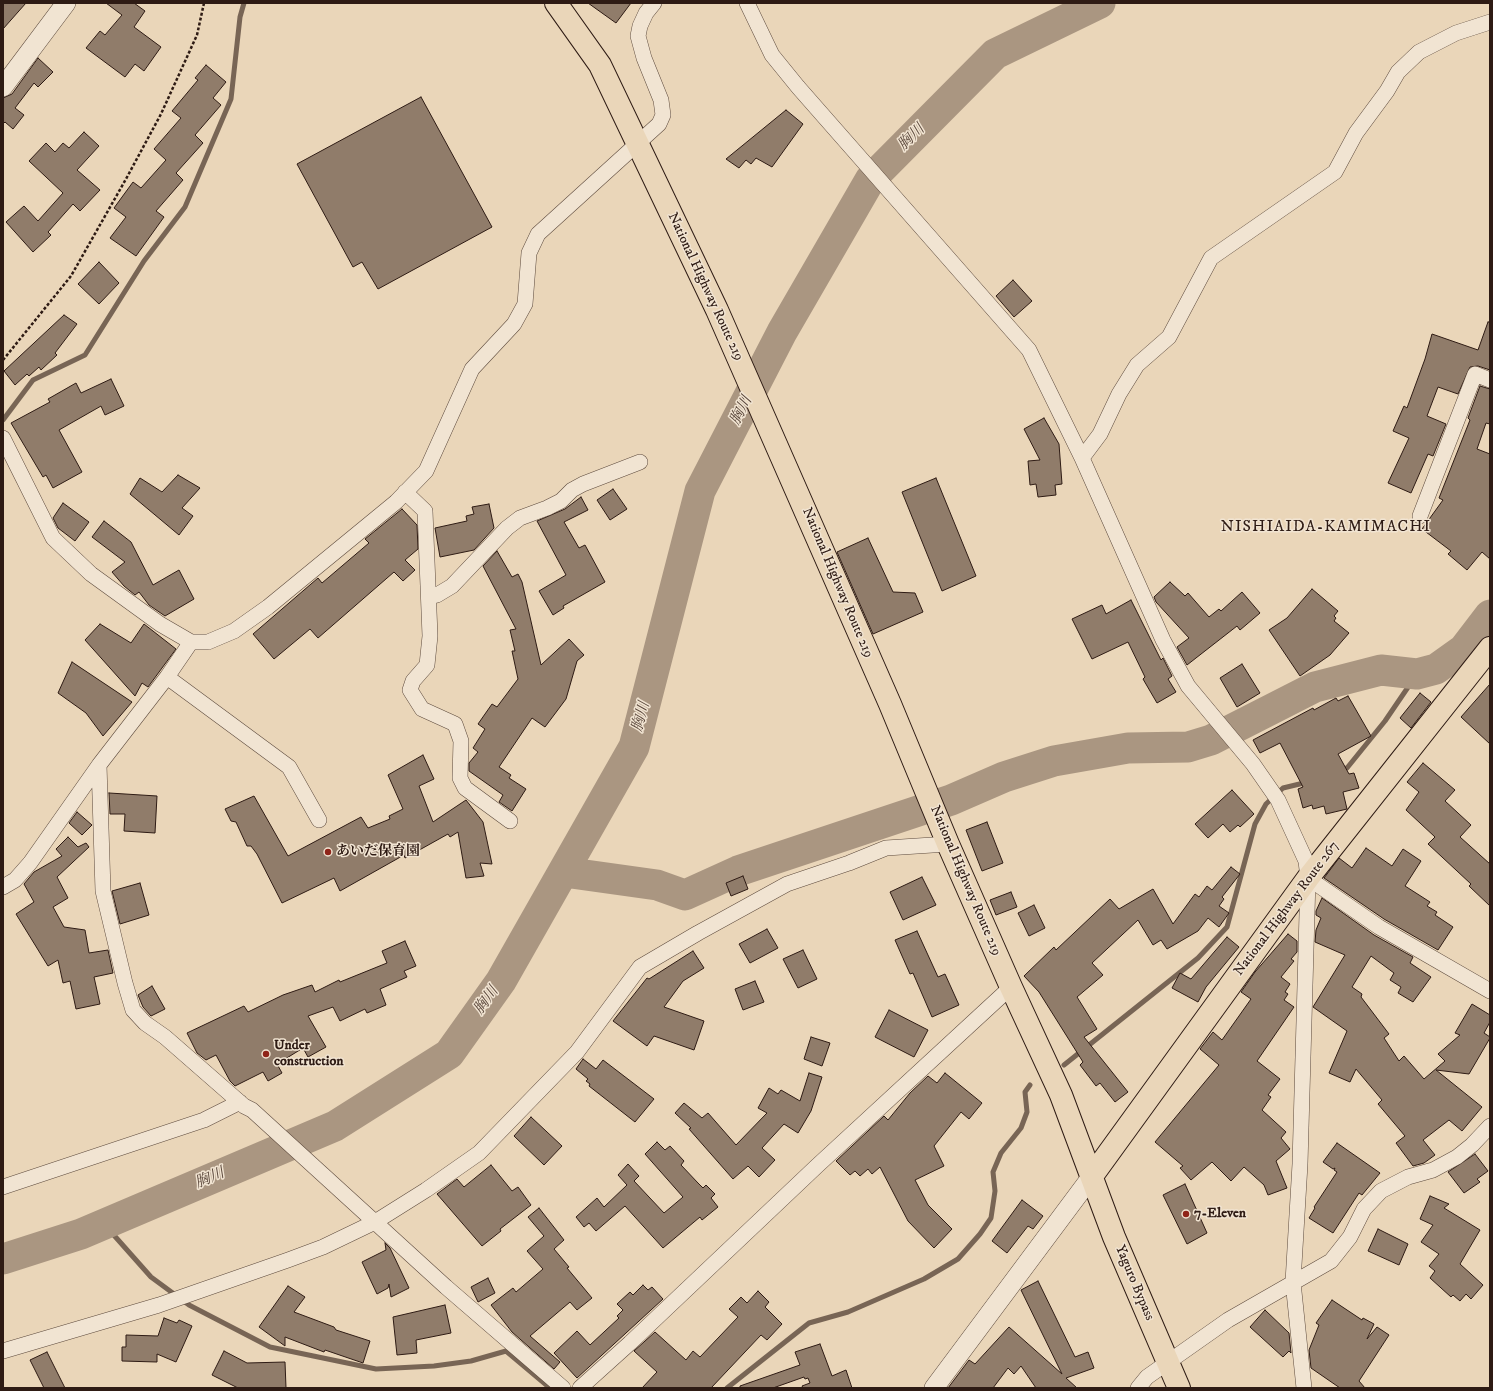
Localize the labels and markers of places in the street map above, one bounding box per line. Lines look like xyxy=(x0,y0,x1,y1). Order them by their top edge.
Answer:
place label: あいだ保育園 xyxy=(336,844,420,860)
marker: あいだ保育園 xyxy=(323,847,333,857)
place label: Under construction xyxy=(274,1038,344,1070)
marker: Under construction xyxy=(261,1049,271,1059)
place label: 7-Eleven xyxy=(1194,1206,1246,1222)
marker: 7-Eleven xyxy=(1181,1209,1191,1219)

